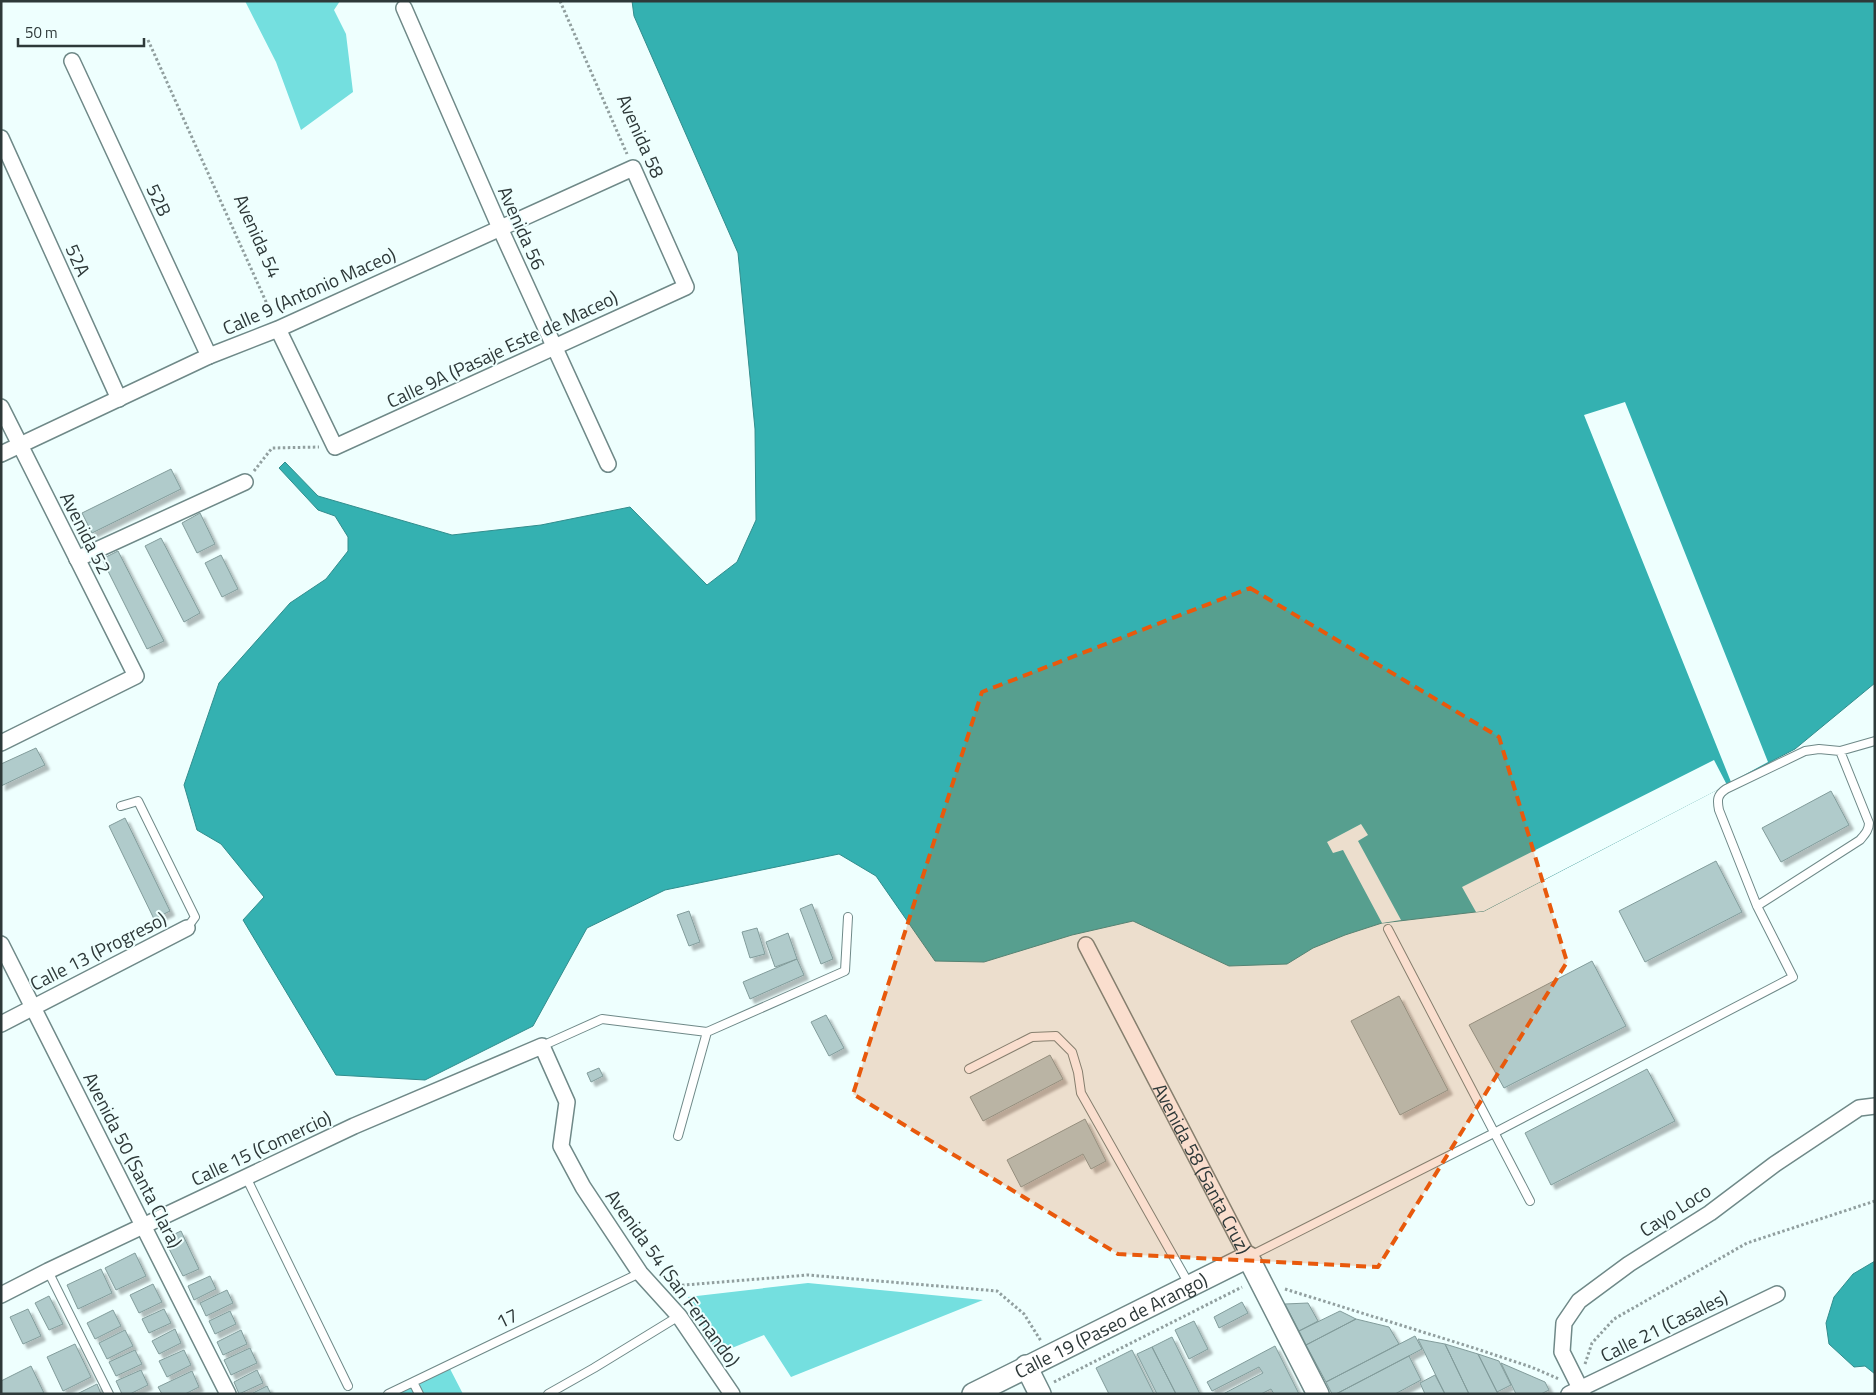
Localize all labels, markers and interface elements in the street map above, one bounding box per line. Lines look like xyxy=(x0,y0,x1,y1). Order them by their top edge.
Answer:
scale bar xyxy=(18,15,144,47)
text: 50 m xyxy=(25,21,58,44)
street label: Avenida 58 xyxy=(610,89,673,183)
street label: 52B xyxy=(139,179,180,221)
street label: Avenida 56 xyxy=(491,181,554,274)
street label: Avenida 54 xyxy=(227,189,290,282)
street label: 52A xyxy=(59,239,98,281)
street label: Calle 9 (Antonio Maceo) xyxy=(218,239,400,342)
street label: Calle 9A (Pasaje Este de Maceo) xyxy=(381,282,622,415)
street label: Avenida 52 xyxy=(53,487,120,579)
street label: Calle 13 (Progreso) xyxy=(24,904,171,997)
street label: Avenida 50 (Santa Clara) xyxy=(77,1067,190,1253)
street label: Avenida 58 (Santa Cruz) xyxy=(1146,1078,1259,1259)
street label: Calle 15 (Comercio) xyxy=(186,1102,336,1193)
street label: Cayo Loco xyxy=(1633,1176,1716,1244)
street label: Avenida 54 (San Fernando) xyxy=(599,1183,748,1372)
street label: Calle 19 (Paseo de Arango) xyxy=(1009,1265,1212,1385)
street label: Calle 21 (Casales) xyxy=(1595,1282,1732,1369)
street label: 17 xyxy=(491,1300,523,1335)

